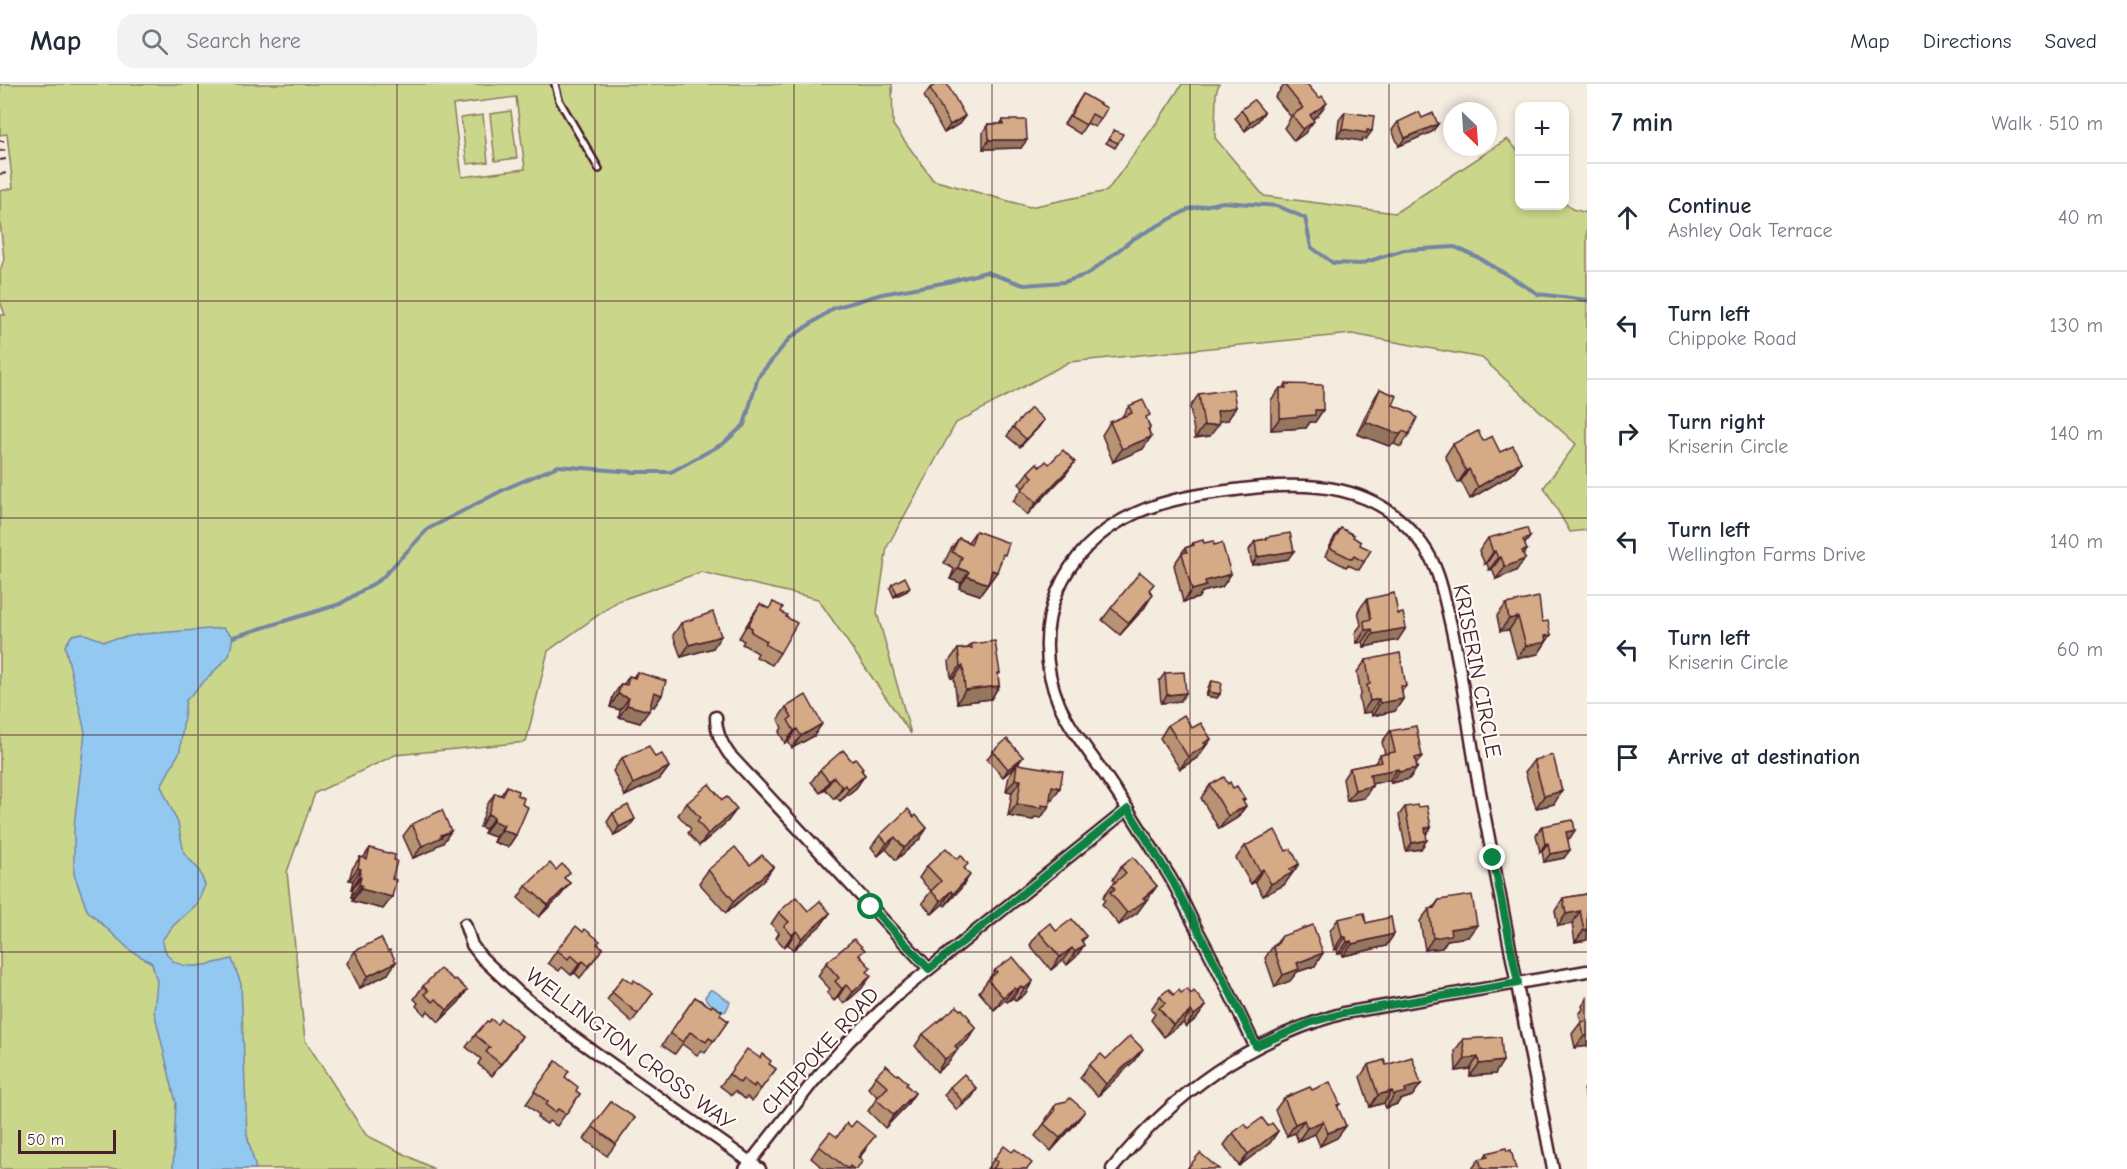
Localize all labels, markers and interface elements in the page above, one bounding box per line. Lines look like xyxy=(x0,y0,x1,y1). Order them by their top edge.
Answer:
search box xyxy=(117,14,537,68)
text: Map xyxy=(30,25,81,57)
icon: search xyxy=(138,25,171,58)
text: Search here xyxy=(186,28,301,54)
text: Map xyxy=(1850,29,1890,53)
text: Directions xyxy=(1923,29,2012,53)
text: Saved xyxy=(2045,29,2097,53)
north arrow xyxy=(1443,102,1497,156)
map controls xyxy=(1515,102,1569,210)
button: + xyxy=(1515,102,1569,156)
text: 7 min xyxy=(1611,108,1673,138)
text: Walk · 510 m xyxy=(1992,112,2103,135)
button: − xyxy=(1515,156,1569,210)
text: Continue xyxy=(1668,193,1751,219)
icon: ahead xyxy=(1611,201,1644,234)
text: 40 m xyxy=(2058,206,2103,229)
text: Ashley Oak Terrace xyxy=(1668,219,1833,242)
text: Turn left xyxy=(1668,301,1750,327)
icon: left xyxy=(1611,309,1644,342)
text: 130 m xyxy=(2050,314,2103,337)
text: Chippoke Road xyxy=(1668,327,1797,350)
text: Turn right xyxy=(1668,409,1765,435)
icon: right xyxy=(1611,417,1644,450)
text: 140 m xyxy=(2050,422,2103,445)
text: Kriserin Circle xyxy=(1668,435,1788,458)
text: Turn left xyxy=(1668,517,1750,543)
icon: left xyxy=(1611,525,1644,558)
text: 140 m xyxy=(2050,530,2103,553)
text: Wellington Farms Drive xyxy=(1668,543,1866,566)
street label: KRISERIN CIRCLE xyxy=(1447,582,1507,760)
text: Turn left xyxy=(1668,625,1750,651)
icon: left xyxy=(1611,633,1644,666)
text: 60 m xyxy=(2057,638,2103,661)
text: Kriserin Circle xyxy=(1668,651,1788,674)
icon: arrive xyxy=(1611,741,1644,774)
text: Arrive at destination xyxy=(1668,744,1860,770)
route end xyxy=(1479,844,1505,870)
route start xyxy=(857,893,883,919)
street label: WELLINGTON CROSS WAY xyxy=(521,962,739,1136)
street label: CHIPPOKE ROAD xyxy=(756,982,884,1120)
scale bar xyxy=(18,1127,116,1154)
text: 50 m xyxy=(27,1131,64,1149)

